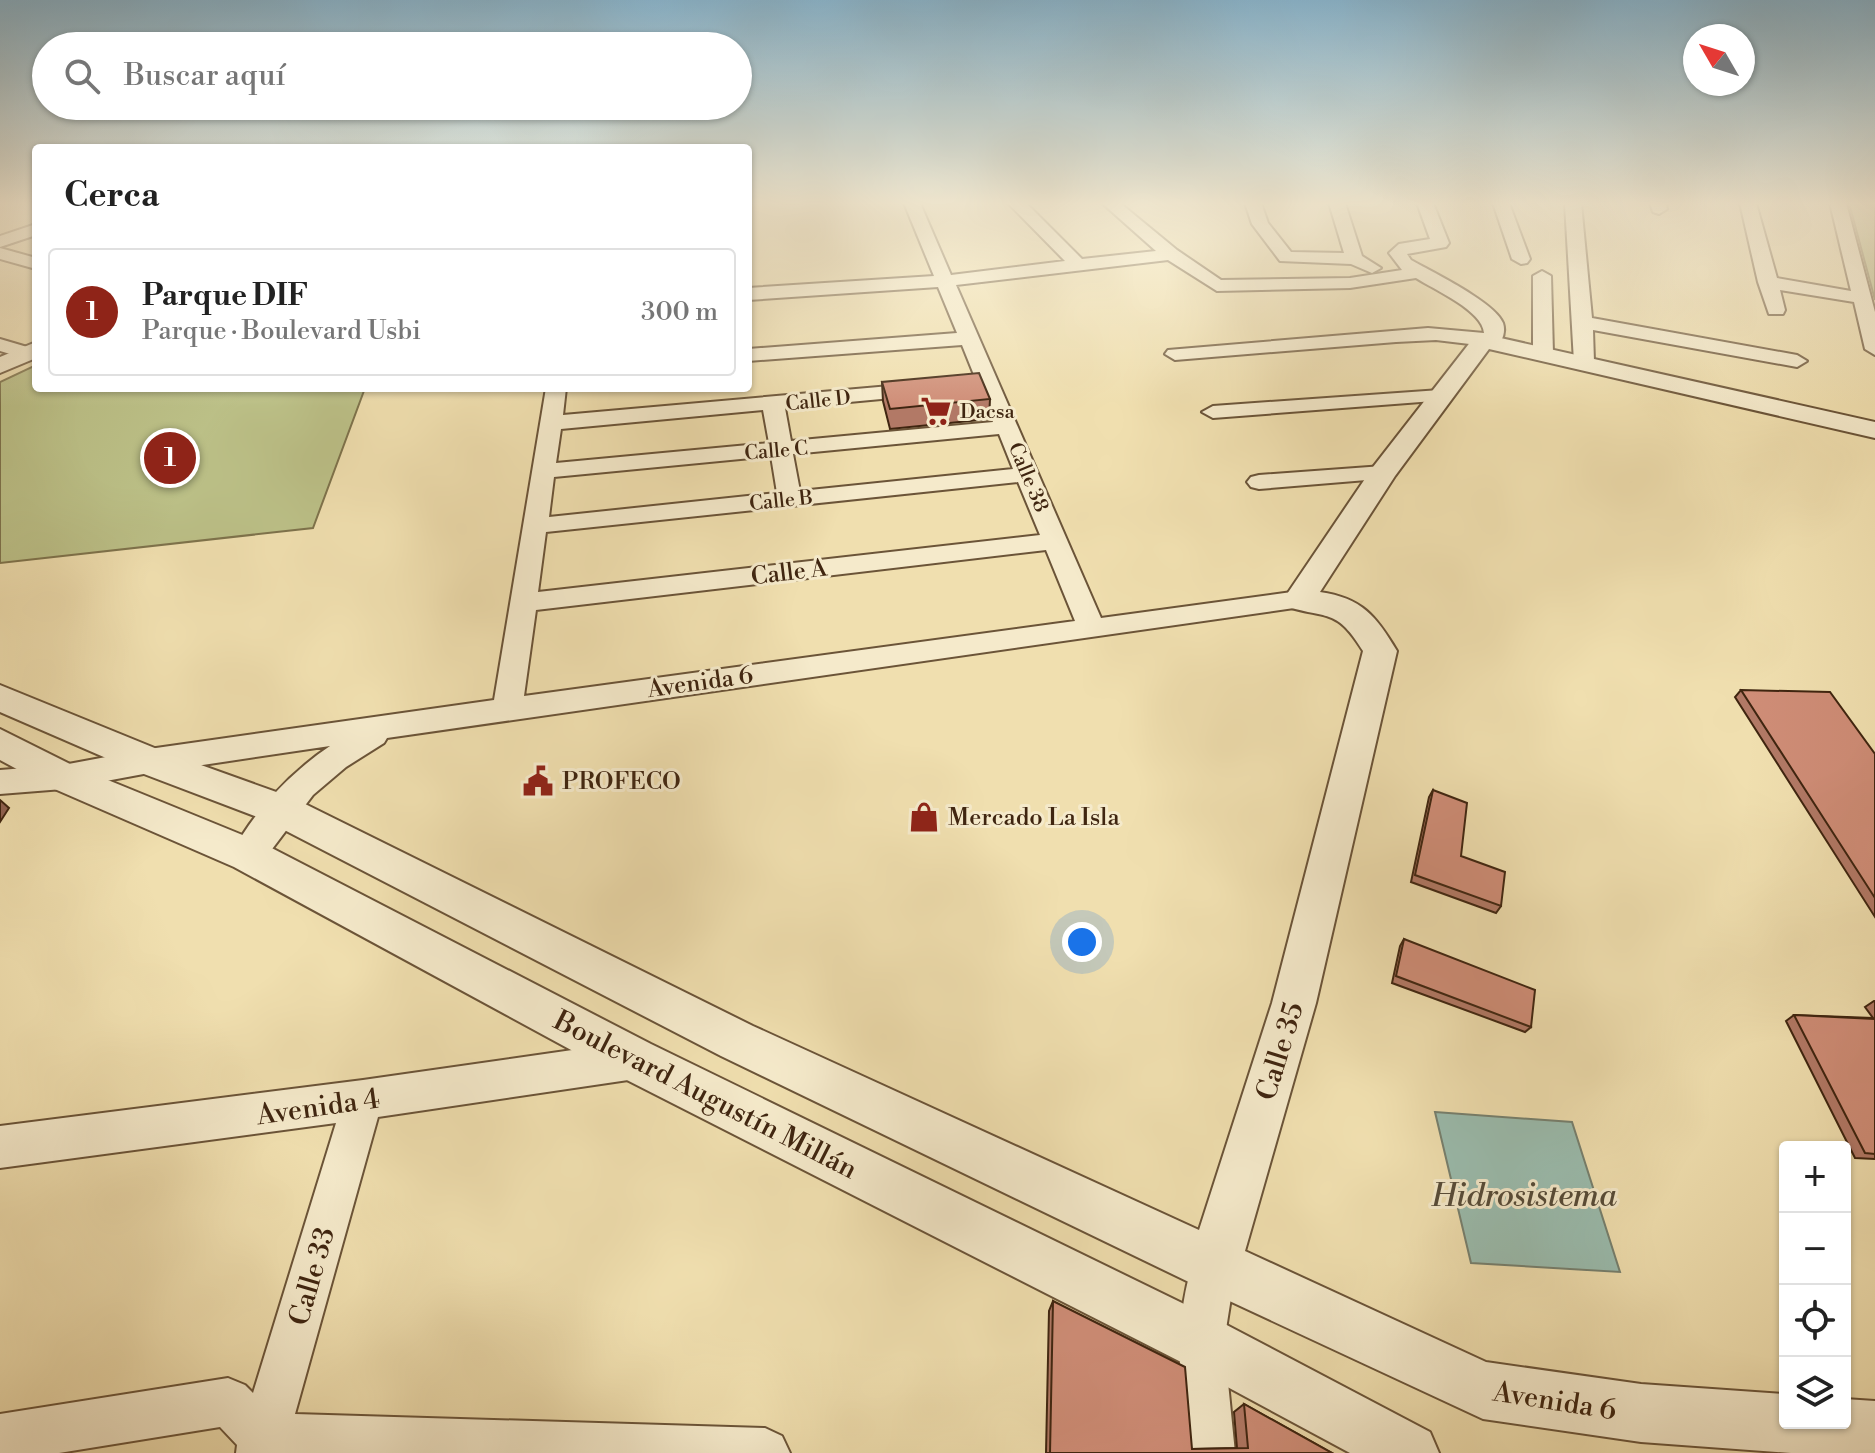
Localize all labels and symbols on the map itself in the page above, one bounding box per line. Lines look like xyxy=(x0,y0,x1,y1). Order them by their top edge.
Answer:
north arrow xyxy=(1683,24,1755,96)
street label: Calle D xyxy=(784,386,852,417)
supermarket icon: Dacsa xyxy=(919,394,953,428)
place label: Dacsa xyxy=(960,400,1016,425)
pin: 1 xyxy=(144,428,196,488)
street label: Calle C xyxy=(743,436,809,467)
street label: Calle 38 xyxy=(1002,439,1053,516)
street label: Calle B xyxy=(748,486,814,517)
street label: Calle A xyxy=(749,553,829,593)
street label: Avenida 6 xyxy=(644,661,755,705)
public building icon: PROFECO xyxy=(521,764,555,798)
place label: PROFECO xyxy=(562,767,681,797)
shop icon: Mercado La Isla xyxy=(907,800,941,834)
place label: Mercado La Isla xyxy=(948,803,1120,833)
your location xyxy=(1062,922,1102,962)
street label: Calle 35 xyxy=(1249,998,1312,1105)
street label: Boulevard Augustín Millán xyxy=(547,1003,863,1187)
street label: Avenida 4 xyxy=(253,1082,382,1134)
water label: Hidrosistema xyxy=(1430,1176,1617,1216)
street label: Calle 33 xyxy=(282,1223,343,1330)
street label: Avenida 6 xyxy=(1490,1374,1619,1428)

